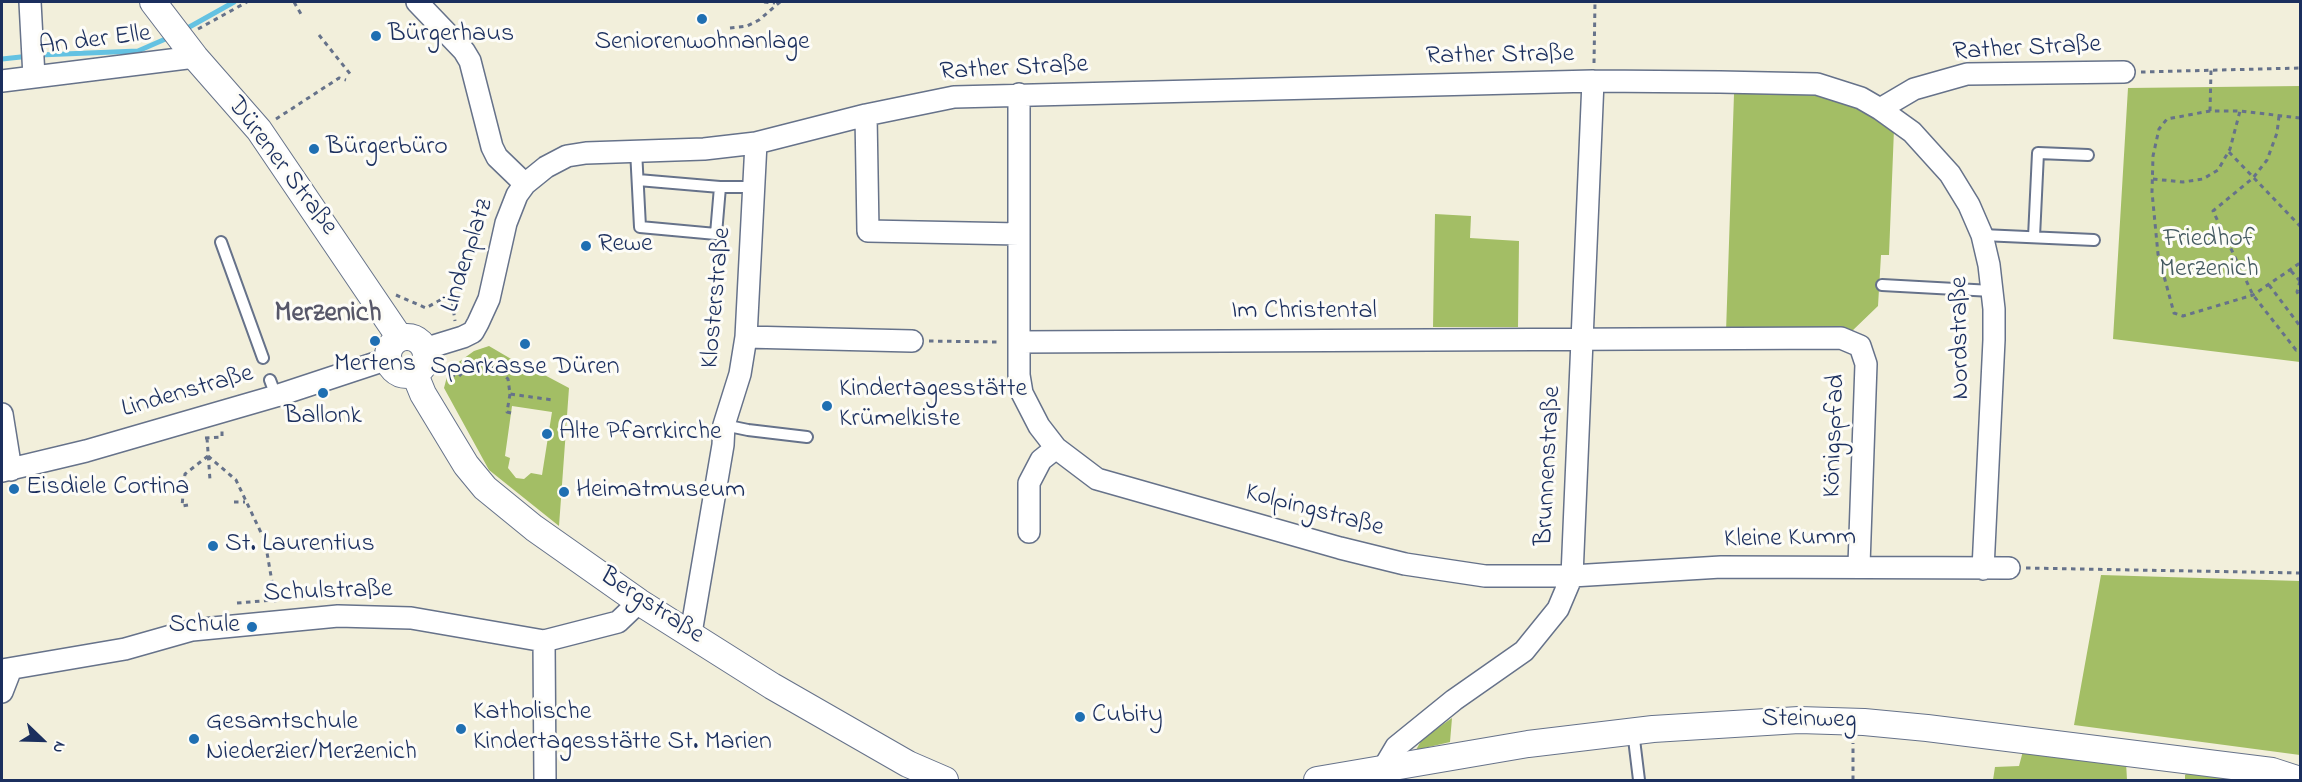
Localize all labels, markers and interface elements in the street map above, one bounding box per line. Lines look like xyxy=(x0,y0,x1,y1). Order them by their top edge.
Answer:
marker: Seniorenwohnanlage xyxy=(695,12,709,26)
street label: An der Elle xyxy=(37,20,153,64)
place label: Bürgerhaus xyxy=(388,20,514,52)
place label: Seniorenwohnanlage xyxy=(594,28,810,60)
marker: Bürgerhaus xyxy=(369,29,383,43)
street label: Rather Straße xyxy=(1952,31,2102,69)
street label: Rather Straße xyxy=(1425,40,1575,74)
street label: Rather Straße xyxy=(939,51,1089,89)
street label: Dürener Straße xyxy=(219,92,343,242)
place label: Bürgerbüro xyxy=(326,133,448,165)
marker: Bürgerbüro xyxy=(307,142,321,156)
street label: Lindenplatz xyxy=(436,195,502,317)
park label: Friedhof Merzenich xyxy=(2159,225,2259,286)
street label: Klosterstraße xyxy=(696,226,740,370)
place label: Rewe xyxy=(598,230,653,262)
marker: Rewe xyxy=(579,239,593,253)
street label: Nordstraße xyxy=(1945,276,1979,400)
street label: Im Christental xyxy=(1231,297,1377,329)
district label: Merzenich xyxy=(274,298,382,332)
marker: Mertens xyxy=(368,334,382,348)
marker: Sparkasse Düren xyxy=(518,337,532,351)
place label: Mertens xyxy=(334,350,416,382)
place label: Sparkasse Düren xyxy=(430,353,620,385)
street label: Lindenstraße xyxy=(119,359,257,427)
street label: Königspfad xyxy=(1818,374,1854,498)
place label: Kindertagesstätte Krümelkiste xyxy=(839,375,1027,436)
street label: Brunnenstraße xyxy=(1530,385,1570,547)
marker: Ballonk xyxy=(316,386,330,400)
marker: Kindertagesstätte Krümelkiste xyxy=(820,399,834,413)
place label: Ballonk xyxy=(284,402,362,434)
place label: Alte Pfarrkirche xyxy=(559,418,722,450)
marker: Alte Pfarrkirche xyxy=(540,427,554,441)
place label: Eisdiele Cortina xyxy=(26,473,189,505)
place label: Heimatmuseum xyxy=(576,476,745,508)
street label: Kolpingstraße xyxy=(1241,479,1387,545)
marker: Eisdiele Cortina xyxy=(7,482,21,496)
marker: Heimatmuseum xyxy=(557,485,571,499)
street label: Kleine Kumm xyxy=(1724,523,1856,557)
place label: St. Laurentius xyxy=(225,530,375,562)
marker: St. Laurentius xyxy=(206,539,220,553)
street label: Bergstraße xyxy=(593,562,709,652)
street label: Schulstraße xyxy=(263,575,393,611)
place label: Schule xyxy=(169,611,240,643)
marker: Schule xyxy=(245,620,259,634)
place label: Katholische Kindertagesstätte St. Marien xyxy=(473,698,772,760)
place label: Cubity xyxy=(1092,701,1163,733)
street label: Steinweg xyxy=(1761,705,1857,737)
place label: Gesamtschule Niederzier/Merzenich xyxy=(206,708,417,770)
north arrow xyxy=(12,710,72,770)
marker: Cubity xyxy=(1073,710,1087,724)
marker: Katholische Kindertagesstätte St. Marien xyxy=(454,722,468,736)
marker: Gesamtschule Niederzier/Merzenich xyxy=(187,732,201,746)
text: N xyxy=(45,737,72,757)

